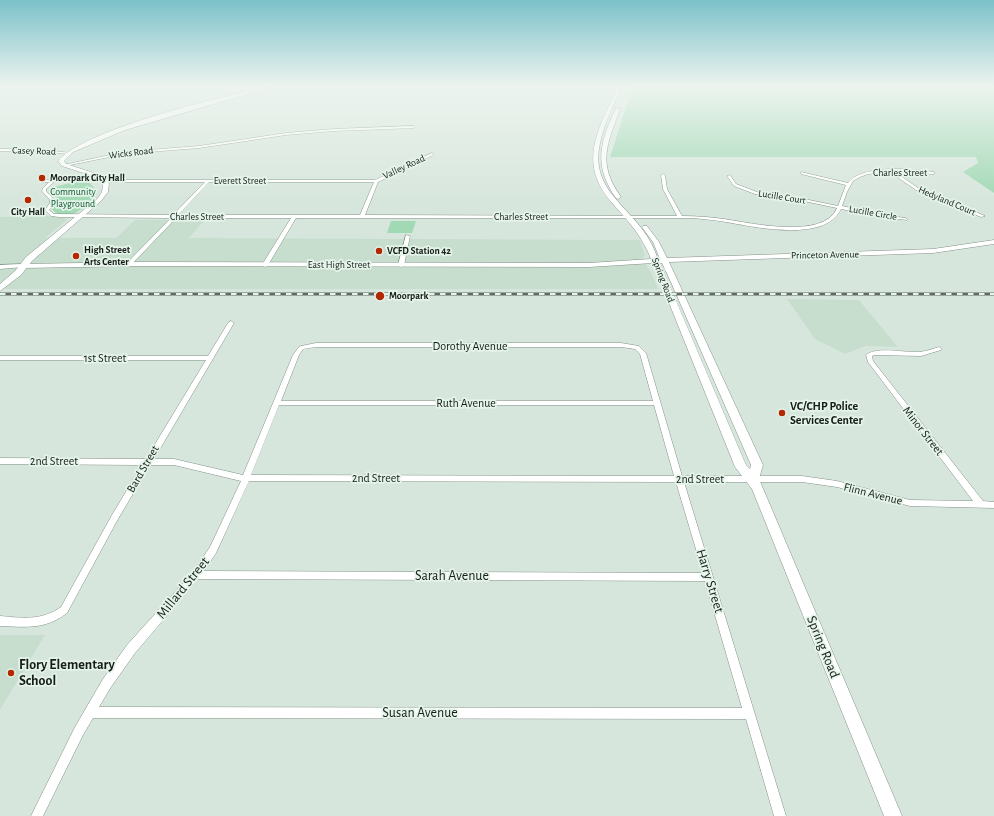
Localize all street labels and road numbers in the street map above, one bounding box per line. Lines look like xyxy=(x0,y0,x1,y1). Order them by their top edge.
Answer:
street label: Casey Road xyxy=(12,144,56,158)
street label: Wicks Road xyxy=(108,144,154,162)
street label: Valley Road xyxy=(381,152,427,182)
street label: Charles Street xyxy=(873,167,927,179)
street label: Everett Street xyxy=(214,175,266,187)
street label: Hedyland Court xyxy=(917,184,977,218)
street label: Lucille Court xyxy=(757,187,807,207)
street label: Lucille Circle xyxy=(848,203,898,223)
street label: Charles Street xyxy=(170,211,224,223)
street label: Charles Street xyxy=(494,211,548,223)
street label: Princeton Avenue xyxy=(791,248,859,262)
street label: Spring Road xyxy=(649,256,677,304)
street label: East High Street xyxy=(308,259,370,271)
street label: Dorothy Avenue xyxy=(432,339,508,353)
street label: 1st Street xyxy=(84,351,126,365)
street label: Ruth Avenue xyxy=(436,396,496,410)
street label: Minor Street xyxy=(899,404,947,458)
street label: Bard Street xyxy=(124,443,162,495)
street label: 2nd Street xyxy=(30,454,78,468)
street label: 2nd Street xyxy=(352,471,400,485)
street label: 2nd Street xyxy=(676,472,724,486)
street label: Flinn Avenue xyxy=(842,480,904,508)
street label: Harry Street xyxy=(692,547,728,615)
street label: Millard Street xyxy=(153,554,213,622)
street label: Sarah Avenue xyxy=(415,568,489,584)
street label: Spring Road xyxy=(803,613,843,681)
street label: Susan Avenue xyxy=(382,705,458,721)

